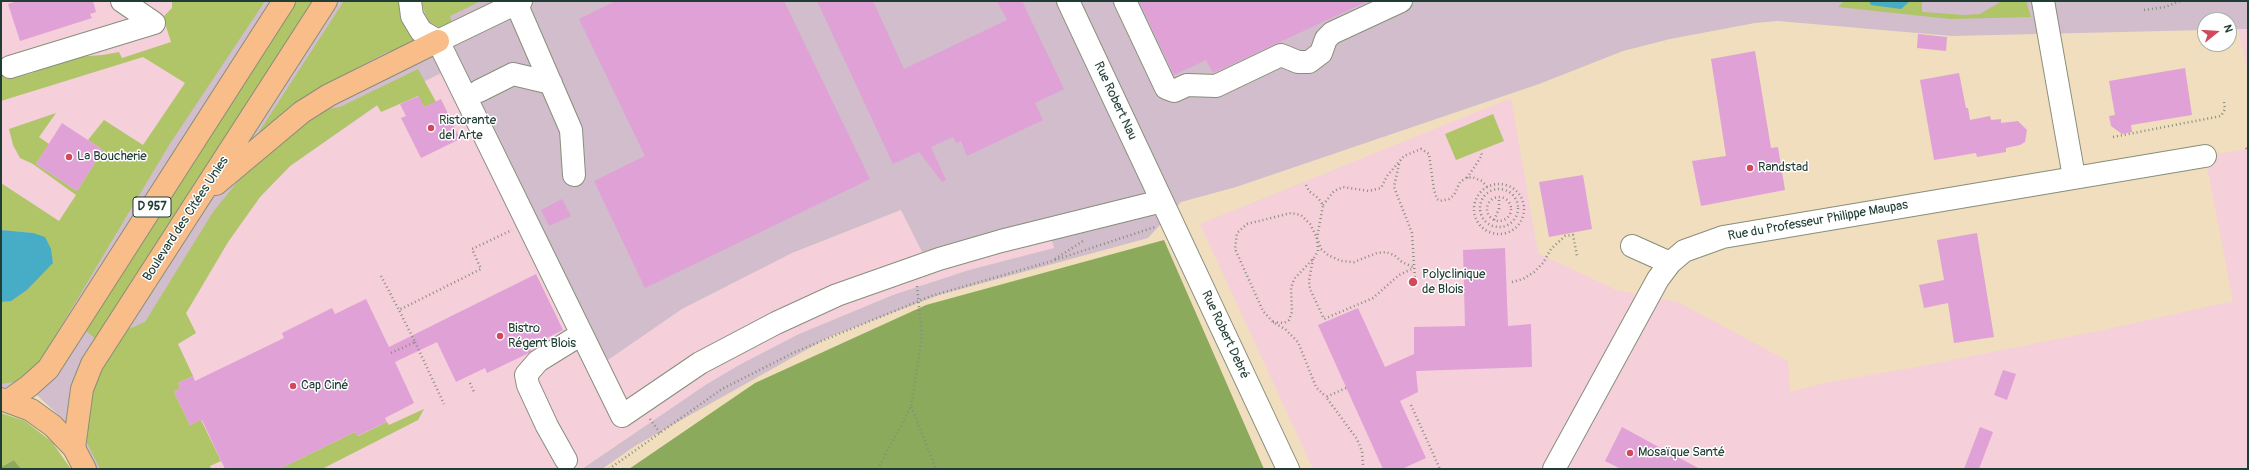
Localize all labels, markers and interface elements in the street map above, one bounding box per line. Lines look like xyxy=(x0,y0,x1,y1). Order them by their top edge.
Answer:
north arrow xyxy=(2197,12,2237,52)
text: N xyxy=(2221,23,2235,34)
street label: Rue Robert Nau xyxy=(1090,59,1140,143)
place label: Ristorante del Arte xyxy=(439,113,496,144)
marker: Ristorante del Arte xyxy=(426,123,436,133)
place label: La Boucherie xyxy=(77,149,147,165)
marker: La Boucherie xyxy=(64,152,74,162)
street label: Boulevard des Citées Unies xyxy=(140,154,232,284)
place label: Randstad xyxy=(1758,160,1808,176)
marker: Randstad xyxy=(1745,163,1755,173)
road number: D 957 xyxy=(133,197,171,217)
street label: Rue du Professeur Philippe Maupas xyxy=(1727,197,1909,245)
place label: Polyclinique de Blois xyxy=(1422,267,1485,298)
marker: Polyclinique de Blois xyxy=(1407,276,1419,288)
street label: Rue Robert Debré xyxy=(1198,288,1252,382)
place label: Bistro Régent Blois xyxy=(508,321,576,352)
marker: Bistro Régent Blois xyxy=(495,331,505,341)
place label: Cap Ciné xyxy=(301,378,349,394)
marker: Cap Ciné xyxy=(288,381,298,391)
place label: Mosaïque Santé xyxy=(1638,445,1725,461)
marker: Mosaïque Santé xyxy=(1625,448,1635,458)

